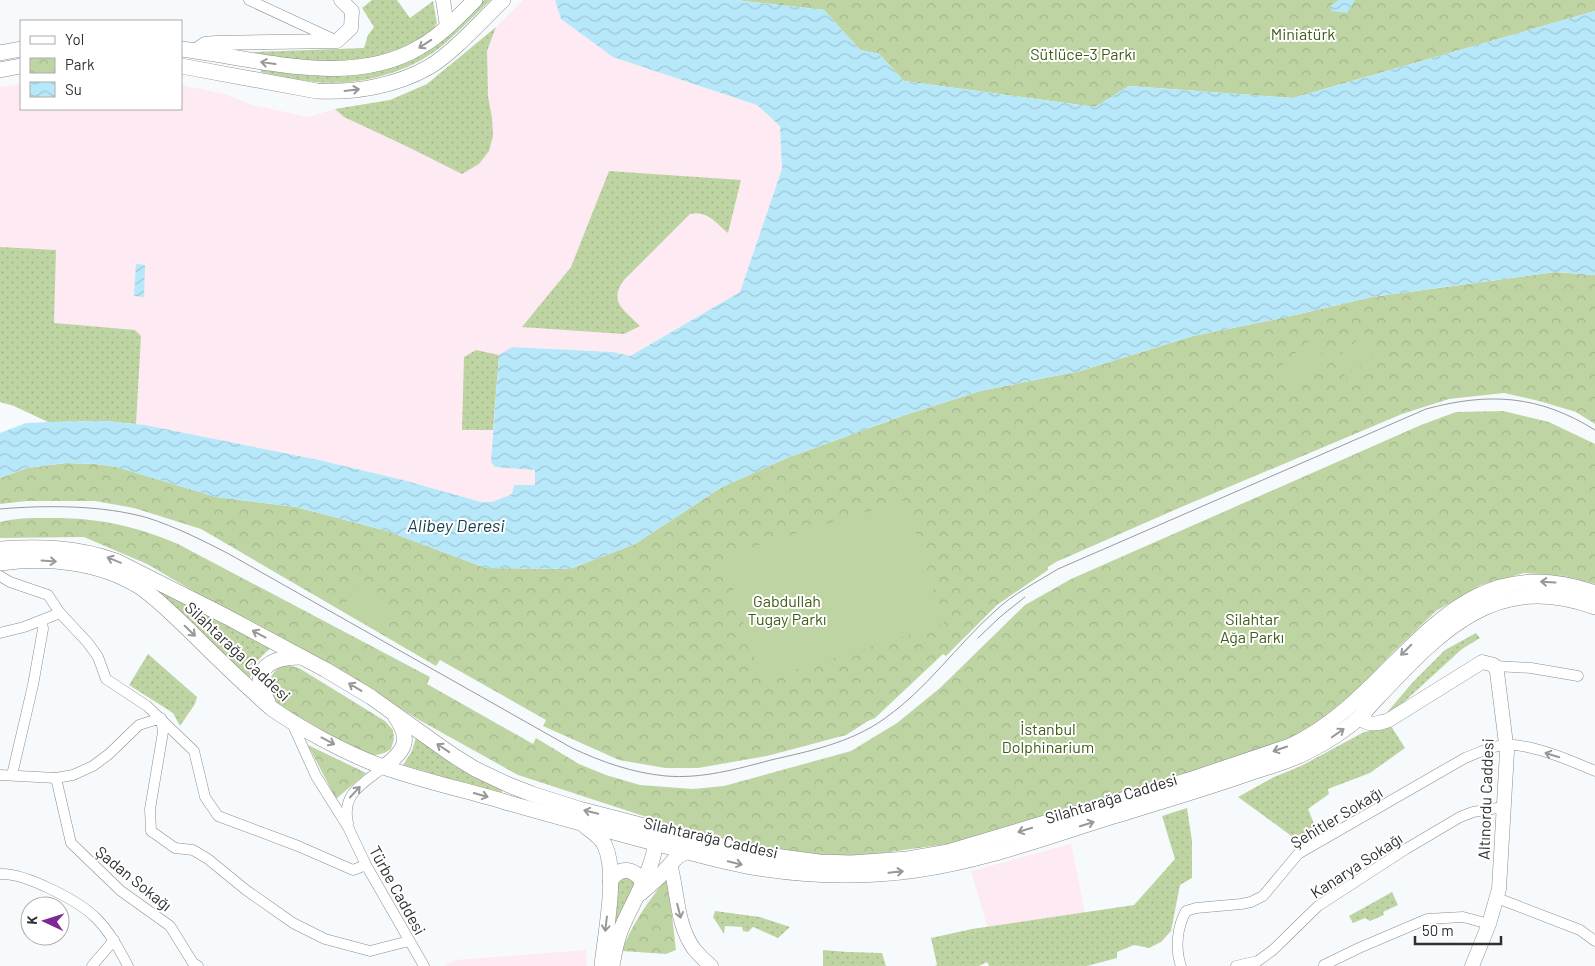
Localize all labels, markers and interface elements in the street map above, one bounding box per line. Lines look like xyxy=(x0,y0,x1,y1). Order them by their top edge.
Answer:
legend xyxy=(20,20,182,110)
park label: Miniatürk xyxy=(1271,24,1335,43)
text: Yol xyxy=(65,30,84,48)
one-way arrow xyxy=(419,39,433,49)
park label: Sütlüce-3 Parkı xyxy=(1030,44,1136,63)
text: Park xyxy=(65,55,95,73)
one-way arrow xyxy=(260,58,276,68)
text: Su xyxy=(65,80,82,98)
one-way arrow xyxy=(344,85,360,95)
water label: Alibey Deresi xyxy=(407,514,505,536)
one-way arrow xyxy=(107,555,122,564)
one-way arrow xyxy=(40,556,56,565)
one-way arrow xyxy=(1540,578,1556,587)
park label: Gabdullah Tugay Parkı xyxy=(747,591,827,628)
street label: Silahtarağa Caddesi xyxy=(181,597,295,705)
park label: Silahtar Ağa Parkı xyxy=(1220,609,1284,646)
one-way arrow xyxy=(183,625,196,637)
one-way arrow xyxy=(252,629,267,639)
one-way arrow xyxy=(1400,644,1412,657)
one-way arrow xyxy=(348,682,362,692)
park label: İstanbul Dolphinarium xyxy=(1002,719,1094,756)
one-way arrow xyxy=(1331,728,1345,738)
one-way arrow xyxy=(320,737,335,746)
street label: Altınordu Caddesi xyxy=(1473,738,1497,860)
one-way arrow xyxy=(436,743,450,753)
one-way arrow xyxy=(1272,745,1288,755)
one-way arrow xyxy=(1544,749,1560,759)
street label: Silahtarağa Caddesi xyxy=(1043,769,1179,827)
street label: Şehitler Sokağı xyxy=(1287,782,1385,852)
one-way arrow xyxy=(349,785,361,798)
one-way arrow xyxy=(473,790,489,800)
one-way arrow xyxy=(584,807,600,816)
street label: Silahtarağa Caddesi xyxy=(642,812,780,862)
one-way arrow xyxy=(1079,819,1095,829)
one-way arrow xyxy=(1017,825,1033,835)
street label: Kanarya Sokağı xyxy=(1307,828,1405,902)
street label: Şadan Sokağı xyxy=(92,842,176,914)
street label: Türbe Caddesi xyxy=(366,842,430,938)
one-way arrow xyxy=(726,859,742,868)
one-way arrow xyxy=(888,868,904,877)
north arrow xyxy=(20,896,70,946)
one-way arrow xyxy=(675,903,684,919)
scale bar xyxy=(1415,914,1501,946)
text: K xyxy=(23,915,40,925)
one-way arrow xyxy=(601,916,611,932)
text: 50 m xyxy=(1422,921,1454,939)

